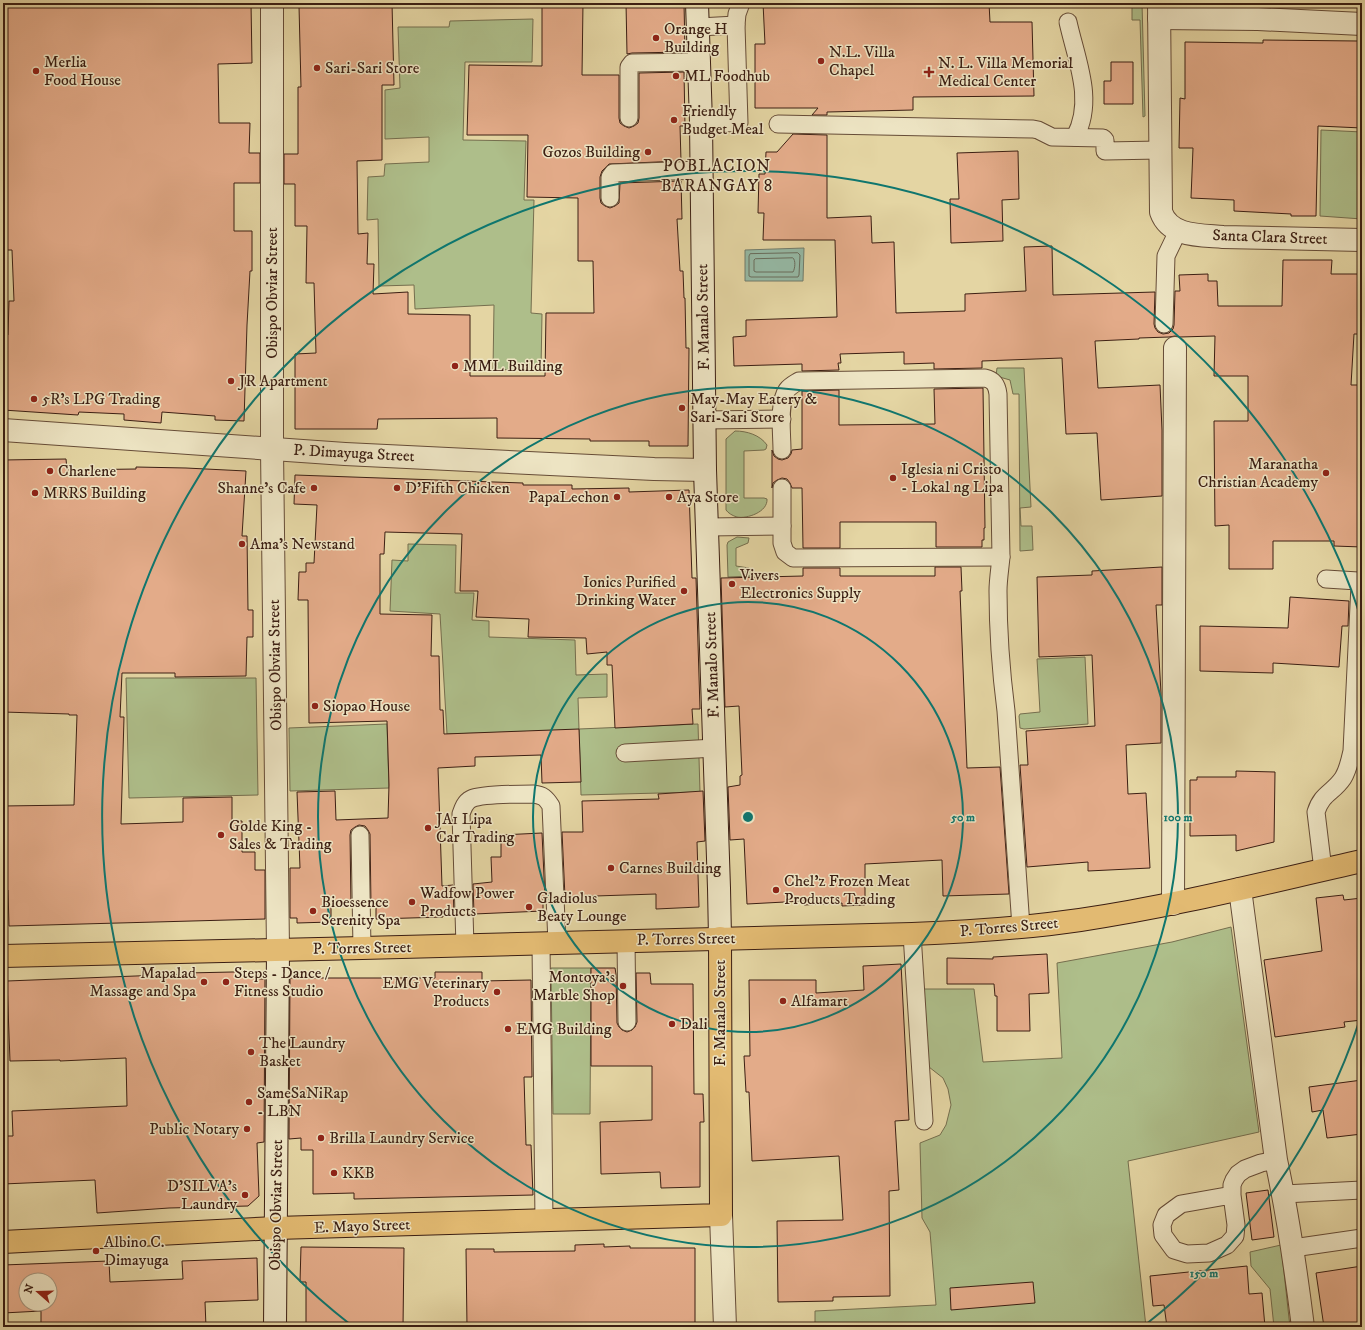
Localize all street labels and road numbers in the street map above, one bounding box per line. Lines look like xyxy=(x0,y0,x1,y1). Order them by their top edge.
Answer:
street label: Santa Clara Street xyxy=(1212,225,1328,249)
street label: Obispo Obviar Street xyxy=(262,227,282,359)
street label: F. Manalo Street xyxy=(692,264,714,370)
street label: P. Dimayuga Street xyxy=(293,440,415,466)
street label: Obispo Obviar Street xyxy=(264,599,286,731)
street label: F. Manalo Street xyxy=(700,611,724,719)
street label: P. Torres Street xyxy=(959,913,1059,941)
street label: P. Torres Street xyxy=(636,928,736,950)
street label: P. Torres Street xyxy=(312,937,412,959)
street label: F. Manalo Street xyxy=(710,960,730,1066)
street label: Obispo Obviar Street xyxy=(265,1139,287,1271)
street label: E. Mayo Street xyxy=(313,1214,411,1238)

